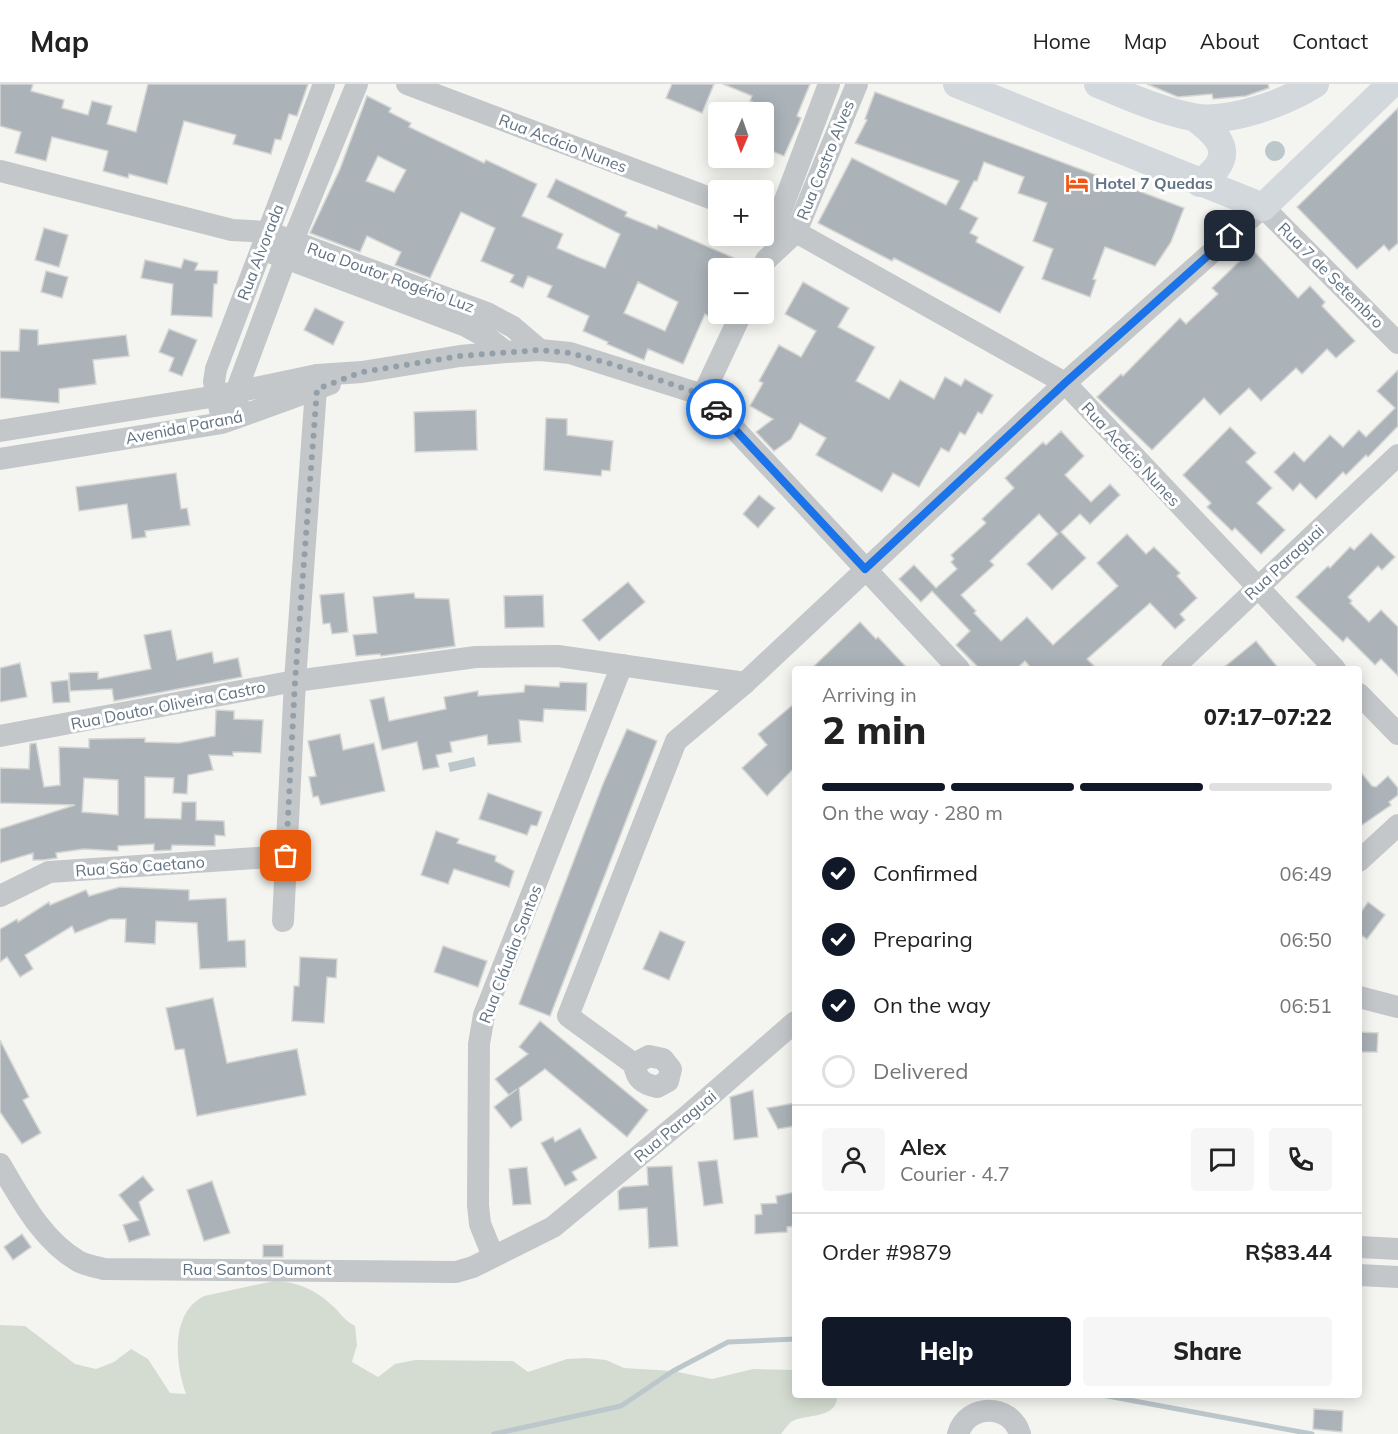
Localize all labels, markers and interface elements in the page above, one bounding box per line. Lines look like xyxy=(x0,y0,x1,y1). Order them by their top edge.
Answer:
text: Map xyxy=(30,24,89,59)
text: Home xyxy=(1033,28,1091,54)
text: Map xyxy=(1124,28,1167,54)
text: About xyxy=(1200,28,1259,54)
text: Contact xyxy=(1292,28,1368,54)
street label: Rua Castro Alves xyxy=(792,97,858,223)
north arrow xyxy=(708,102,774,168)
map controls xyxy=(708,102,774,324)
street label: Rua Acácio Nunes xyxy=(496,109,630,177)
hotel icon: Hotel 7 Quedas xyxy=(1064,170,1090,196)
place label: Hotel 7 Quedas xyxy=(1095,173,1213,193)
button: + xyxy=(708,180,774,246)
street label: Rua Alvorada xyxy=(232,201,288,303)
pin xyxy=(1204,210,1255,261)
street label: Rua 7 de Setembro xyxy=(1274,218,1388,332)
icon: home xyxy=(1213,219,1246,252)
street label: Rua Doutor Rogério Luz xyxy=(305,237,477,317)
button: − xyxy=(708,258,774,324)
courier xyxy=(686,379,746,439)
icon: car xyxy=(700,393,733,426)
street label: Rua Acácio Nunes xyxy=(1077,398,1185,510)
street label: Avenida Paraná xyxy=(124,406,244,448)
street label: Rua Paraguai xyxy=(1240,520,1328,604)
street label: Rua Doutor Oliveira Castro xyxy=(69,676,267,734)
text: Arriving in xyxy=(822,682,917,707)
text: 07:17–07:22 xyxy=(1204,703,1332,731)
text: 2 min xyxy=(822,705,927,754)
text: On the way · 280 m xyxy=(822,800,1003,825)
pin xyxy=(260,830,311,881)
icon: bag xyxy=(269,839,302,872)
street label: Rua São Caetano xyxy=(75,852,205,880)
icon: check xyxy=(822,857,855,890)
text: Confirmed xyxy=(873,859,978,887)
text: 06:49 xyxy=(1279,861,1332,886)
street label: Rua Cláudia Santos xyxy=(474,882,546,1026)
icon: check xyxy=(822,923,855,956)
text: Preparing xyxy=(873,925,973,953)
text: 06:50 xyxy=(1279,927,1332,952)
icon: check xyxy=(822,989,855,1022)
text: On the way xyxy=(873,991,991,1019)
text: 06:51 xyxy=(1279,993,1332,1018)
text: Delivered xyxy=(873,1057,968,1085)
street label: Rua Paraguai xyxy=(630,1086,720,1166)
button: person xyxy=(822,1128,885,1191)
button: chat xyxy=(1191,1128,1254,1191)
button: phone xyxy=(1269,1128,1332,1191)
text: Alex xyxy=(900,1133,946,1161)
text: Courier · 4.7 xyxy=(900,1161,1010,1186)
text: Order #9879 xyxy=(822,1238,952,1266)
text: R$83.44 xyxy=(1245,1238,1332,1266)
street label: Rua Santos Dumont xyxy=(182,1259,332,1279)
button: Help xyxy=(822,1317,1071,1386)
button: Share xyxy=(1083,1317,1332,1386)

